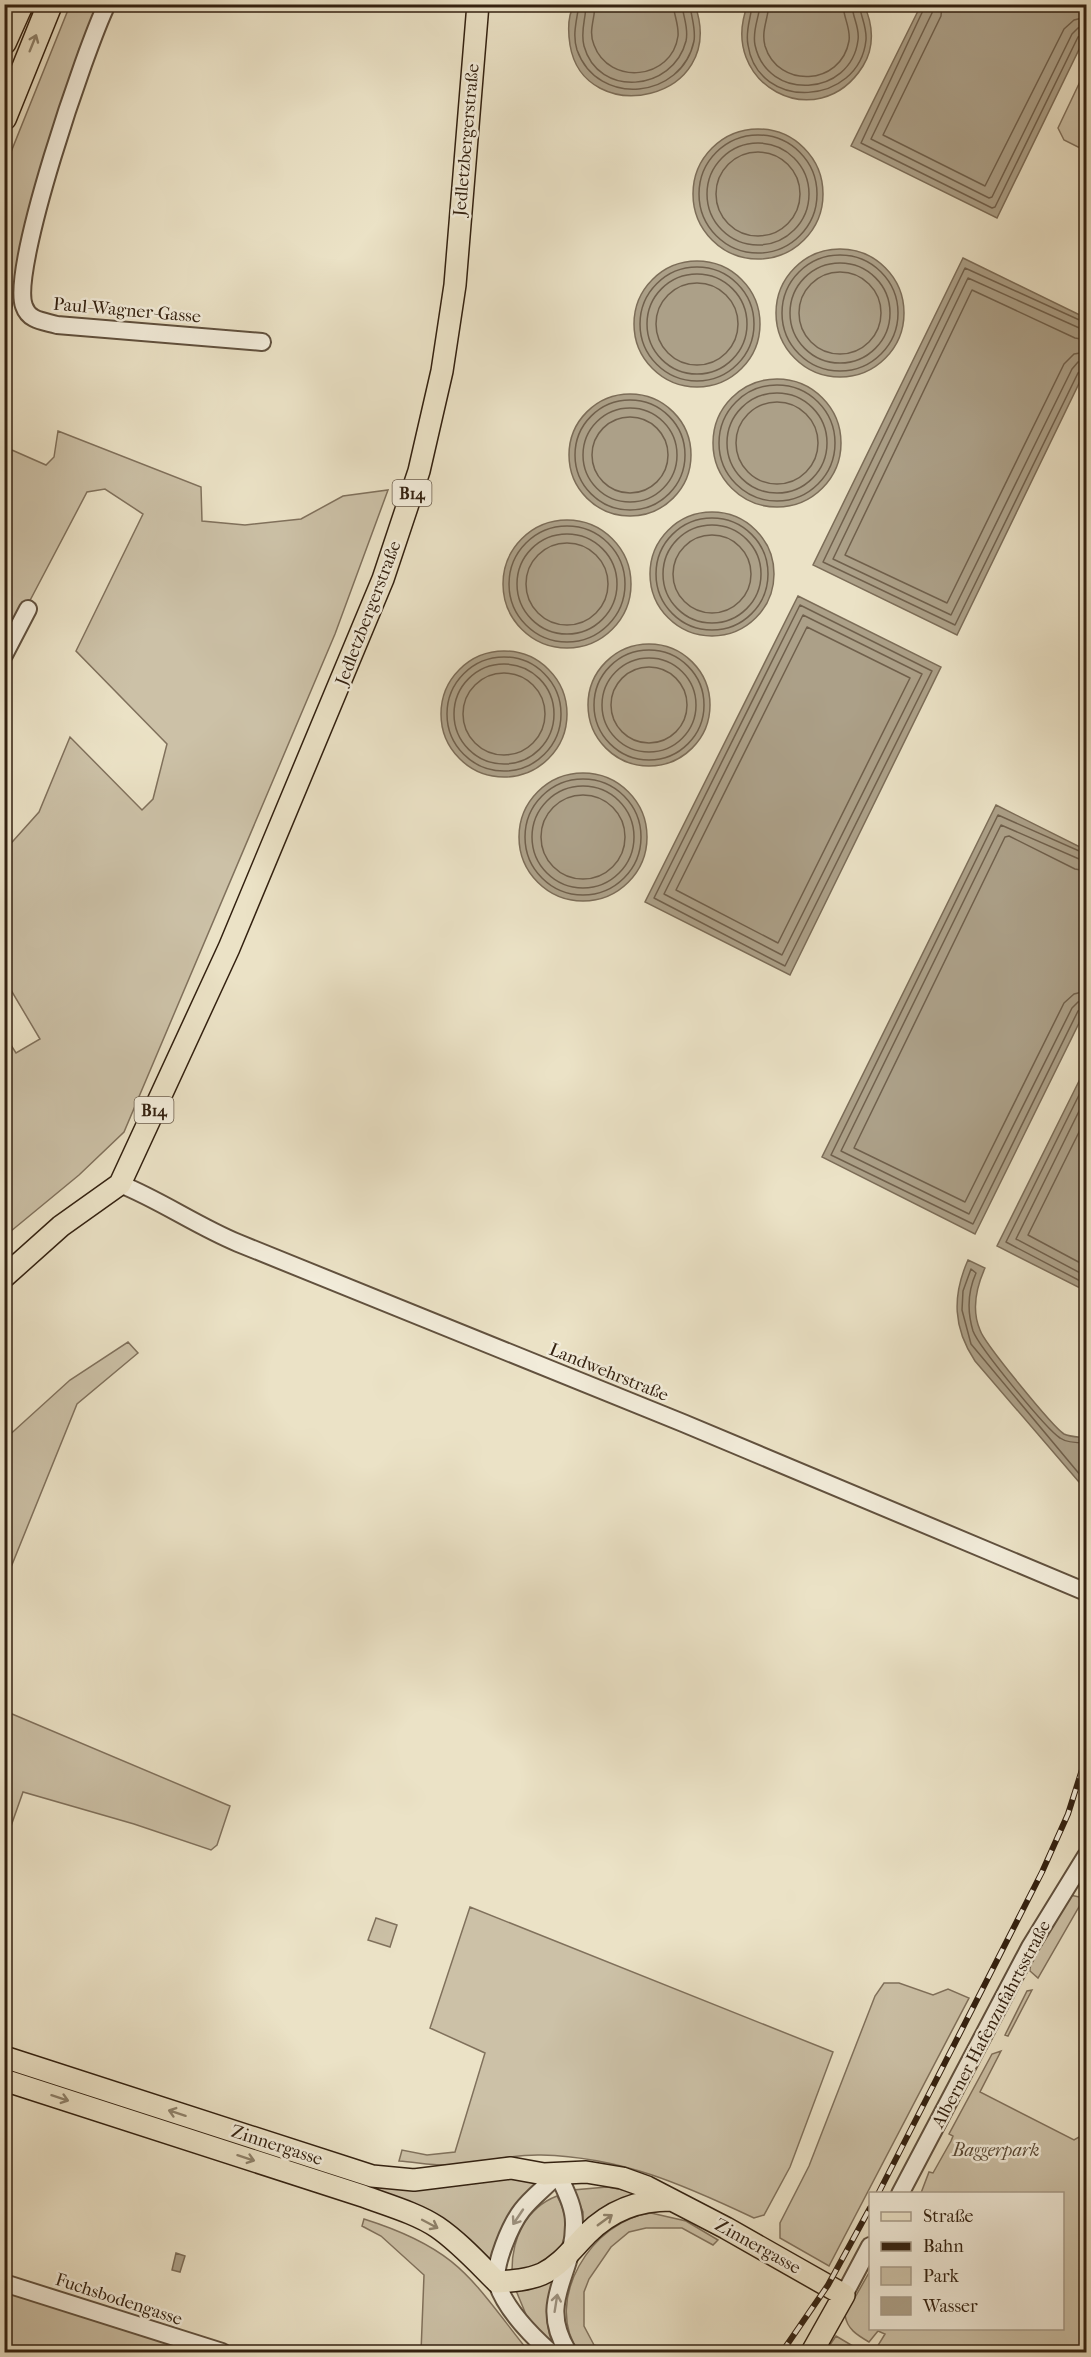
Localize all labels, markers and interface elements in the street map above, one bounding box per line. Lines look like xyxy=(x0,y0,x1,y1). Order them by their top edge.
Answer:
one-way arrow xyxy=(28,35,39,53)
street label: Jedletzbergerstraße xyxy=(449,63,484,219)
street label: Paul-Wagner-Gasse xyxy=(52,294,202,327)
road number: B14 xyxy=(392,480,432,506)
street label: Jedletzbergerstraße xyxy=(331,538,406,690)
road number: B14 xyxy=(134,1097,174,1123)
street label: Landwehrstraße xyxy=(546,1339,672,1406)
street label: Alberner Hafenzufahrtsstraße xyxy=(927,1917,1055,2132)
one-way arrow xyxy=(50,2093,69,2104)
one-way arrow xyxy=(168,2106,187,2117)
street label: Zinnergasse xyxy=(228,2121,325,2170)
park label: Baggerpark xyxy=(952,2140,1039,2161)
one-way arrow xyxy=(236,2153,255,2164)
legend xyxy=(869,2192,1064,2330)
text: Straße xyxy=(923,2206,974,2227)
one-way arrow xyxy=(512,2208,524,2224)
one-way arrow xyxy=(597,2214,613,2227)
street label: Zinnergasse xyxy=(711,2214,804,2279)
one-way arrow xyxy=(421,2218,438,2230)
text: Bahn xyxy=(923,2236,964,2257)
text: Park xyxy=(923,2266,960,2287)
street label: Fuchsbodengasse xyxy=(53,2269,185,2330)
one-way arrow xyxy=(551,2293,562,2313)
text: Wasser xyxy=(922,2296,978,2317)

